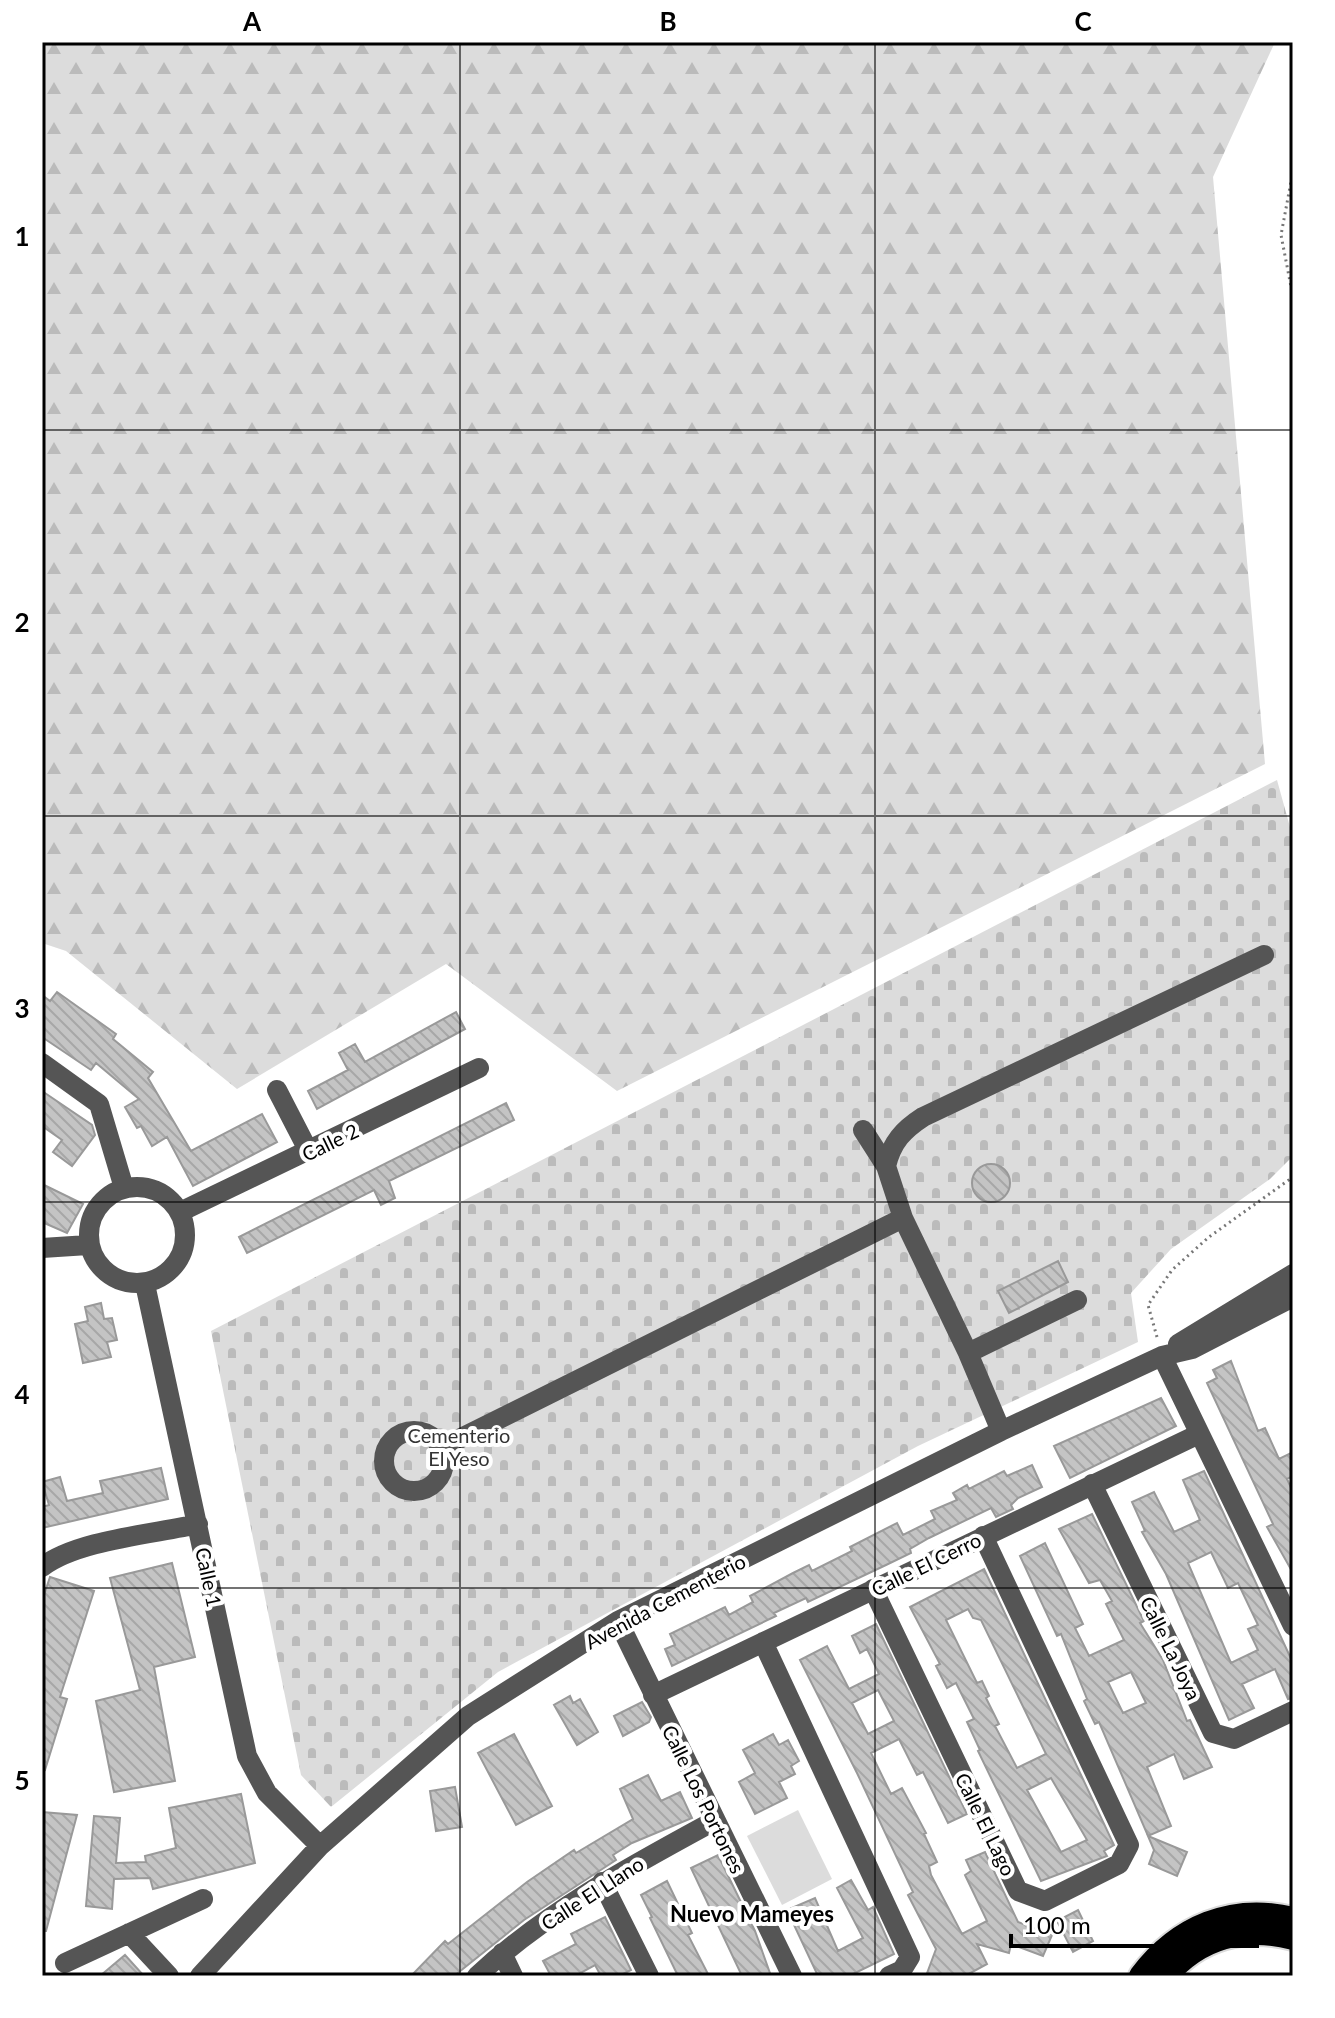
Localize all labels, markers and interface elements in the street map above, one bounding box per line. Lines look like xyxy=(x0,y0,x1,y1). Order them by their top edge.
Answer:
text: A xyxy=(242,5,262,37)
text: B xyxy=(659,5,677,37)
text: C xyxy=(1074,5,1092,37)
text: 1 xyxy=(14,220,30,252)
text: 2 xyxy=(14,606,30,638)
text: 3 xyxy=(14,992,30,1024)
street label: Calle 2 xyxy=(298,1118,362,1166)
text: 4 xyxy=(14,1378,30,1410)
park label: Cementerio El Yeso xyxy=(408,1423,510,1470)
street label: Calle El Cerro xyxy=(867,1527,985,1601)
street label: Calle 1 xyxy=(191,1545,227,1609)
street label: Avenida Cementerio xyxy=(581,1549,749,1653)
street label: Calle La Joya xyxy=(1136,1592,1206,1704)
street label: Calle Los Portones xyxy=(658,1721,750,1877)
text: 5 xyxy=(14,1764,30,1796)
street label: Calle El Lago xyxy=(951,1769,1021,1879)
street label: Calle El Llano xyxy=(536,1851,648,1935)
scale bar xyxy=(1011,1898,1257,1948)
district label: Nuevo Mameyes xyxy=(670,1900,834,1927)
text: 100 m xyxy=(1023,1910,1091,1939)

